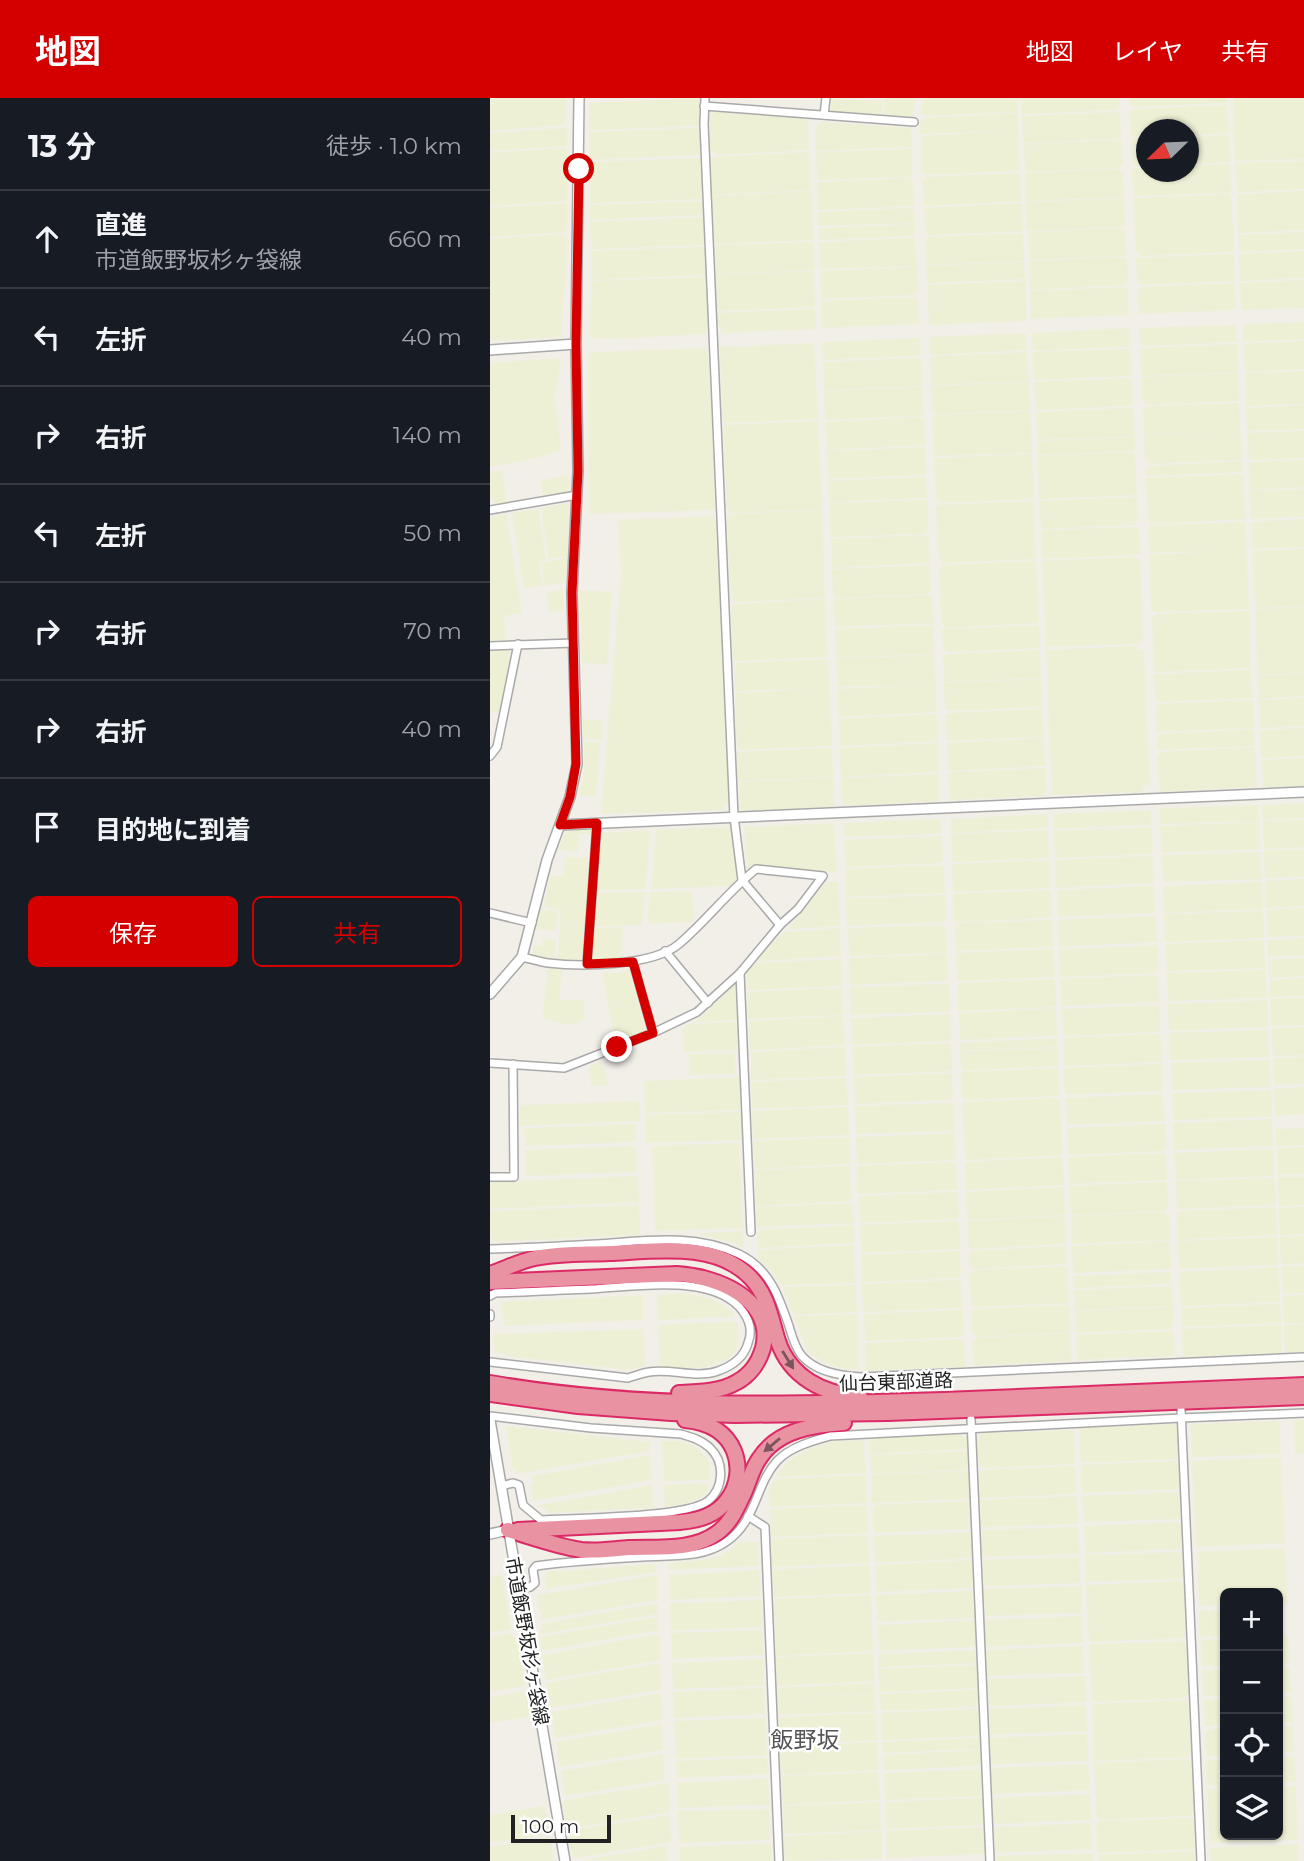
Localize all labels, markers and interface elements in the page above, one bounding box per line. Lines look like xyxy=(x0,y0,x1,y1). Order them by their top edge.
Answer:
text: 地図 xyxy=(35,31,101,71)
text: 地図 xyxy=(1026,37,1074,66)
text: レイヤ xyxy=(1112,37,1183,66)
text: 共有 xyxy=(1221,37,1269,66)
north arrow xyxy=(1136,119,1199,182)
text: 13 分 xyxy=(28,128,96,165)
text: 徒歩 · 1.0 km xyxy=(326,132,462,160)
route start xyxy=(563,153,594,184)
text: 直進 xyxy=(95,209,147,241)
icon: ahead xyxy=(28,220,66,258)
text: 660 m xyxy=(388,225,462,253)
text: 市道飯野坂杉ヶ袋線 xyxy=(95,246,302,274)
icon: left xyxy=(28,318,66,356)
text: 40 m xyxy=(401,323,462,351)
text: 左折 xyxy=(95,324,147,356)
icon: right xyxy=(28,416,66,454)
text: 140 m xyxy=(393,421,462,449)
text: 右折 xyxy=(95,422,147,454)
icon: left xyxy=(28,514,66,552)
text: 50 m xyxy=(403,519,462,547)
text: 左折 xyxy=(95,520,147,552)
icon: right xyxy=(28,612,66,650)
text: 70 m xyxy=(403,617,462,645)
text: 右折 xyxy=(95,618,147,650)
icon: right xyxy=(28,710,66,748)
text: 40 m xyxy=(401,715,462,743)
text: 右折 xyxy=(95,716,147,748)
icon: arrive xyxy=(28,808,66,846)
text: 目的地に到着 xyxy=(95,814,251,846)
button: 保存 xyxy=(28,896,238,967)
button: 共有 xyxy=(252,896,462,967)
route end xyxy=(601,1031,632,1062)
one-way arrow xyxy=(782,1351,795,1370)
street label: 仙台東部道路 xyxy=(839,1369,953,1395)
one-way arrow xyxy=(763,1437,781,1453)
street label: 市道飯野坂杉ヶ袋線 xyxy=(501,1555,553,1727)
map controls xyxy=(1220,1588,1283,1840)
button: + xyxy=(1220,1588,1283,1651)
button: − xyxy=(1220,1651,1283,1714)
button: locate xyxy=(1220,1714,1283,1777)
district label: 飯野坂 xyxy=(771,1726,840,1754)
button: layers xyxy=(1220,1777,1283,1840)
scale bar xyxy=(511,1812,611,1844)
text: 100 m xyxy=(522,1815,579,1838)

